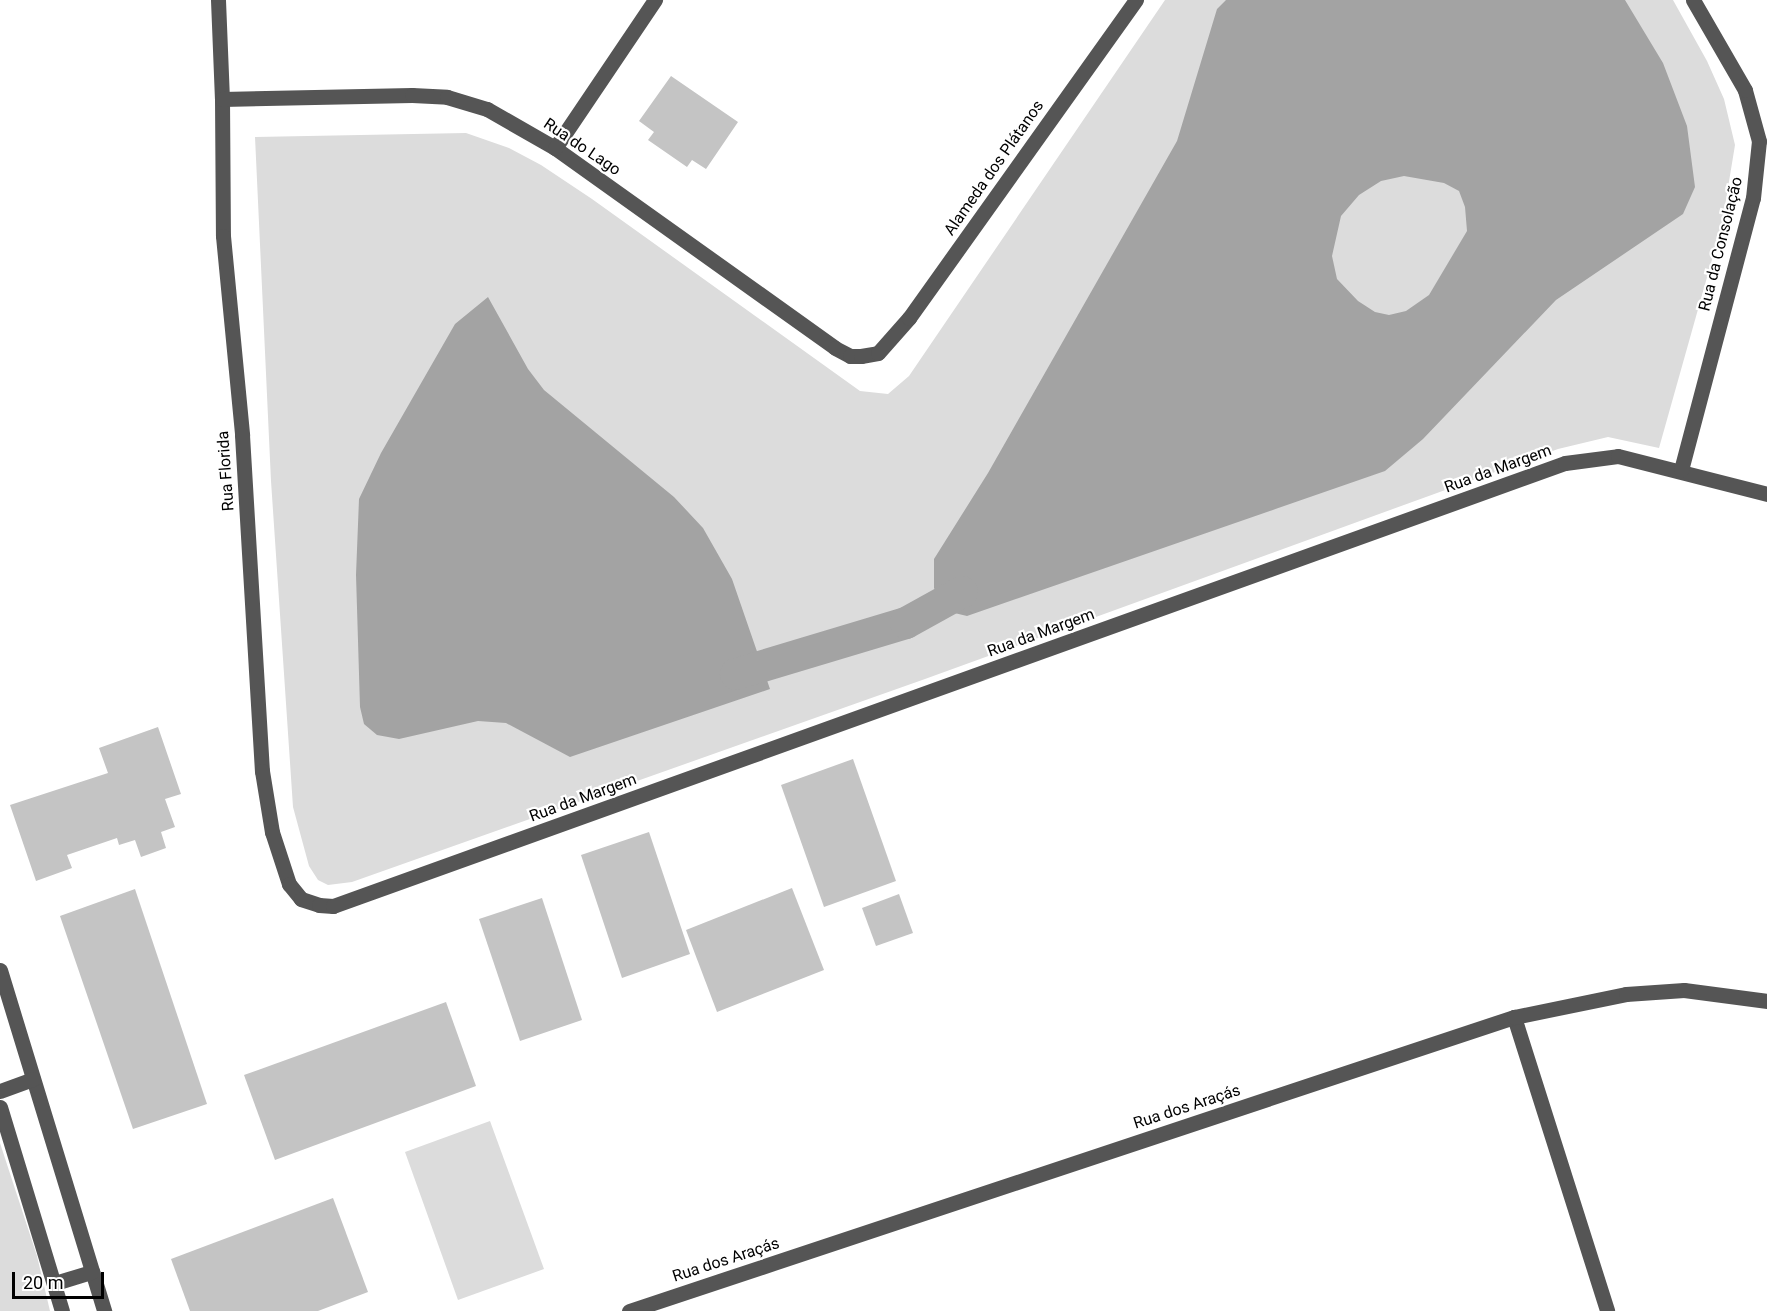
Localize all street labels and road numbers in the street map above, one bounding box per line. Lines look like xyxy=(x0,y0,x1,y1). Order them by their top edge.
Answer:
street label: Alameda dos Plátanos xyxy=(940,97,1048,239)
street label: Rua do Lago xyxy=(540,114,624,180)
street label: Rua da Consolação xyxy=(1695,175,1747,313)
street label: Rua Florida xyxy=(214,430,238,512)
street label: Rua da Margem xyxy=(1442,441,1554,497)
street label: Rua da Margem xyxy=(985,605,1097,661)
street label: Rua da Margem xyxy=(527,770,639,826)
street label: Rua dos Araçás xyxy=(1131,1081,1243,1133)
street label: Rua dos Araçás xyxy=(670,1234,782,1286)

